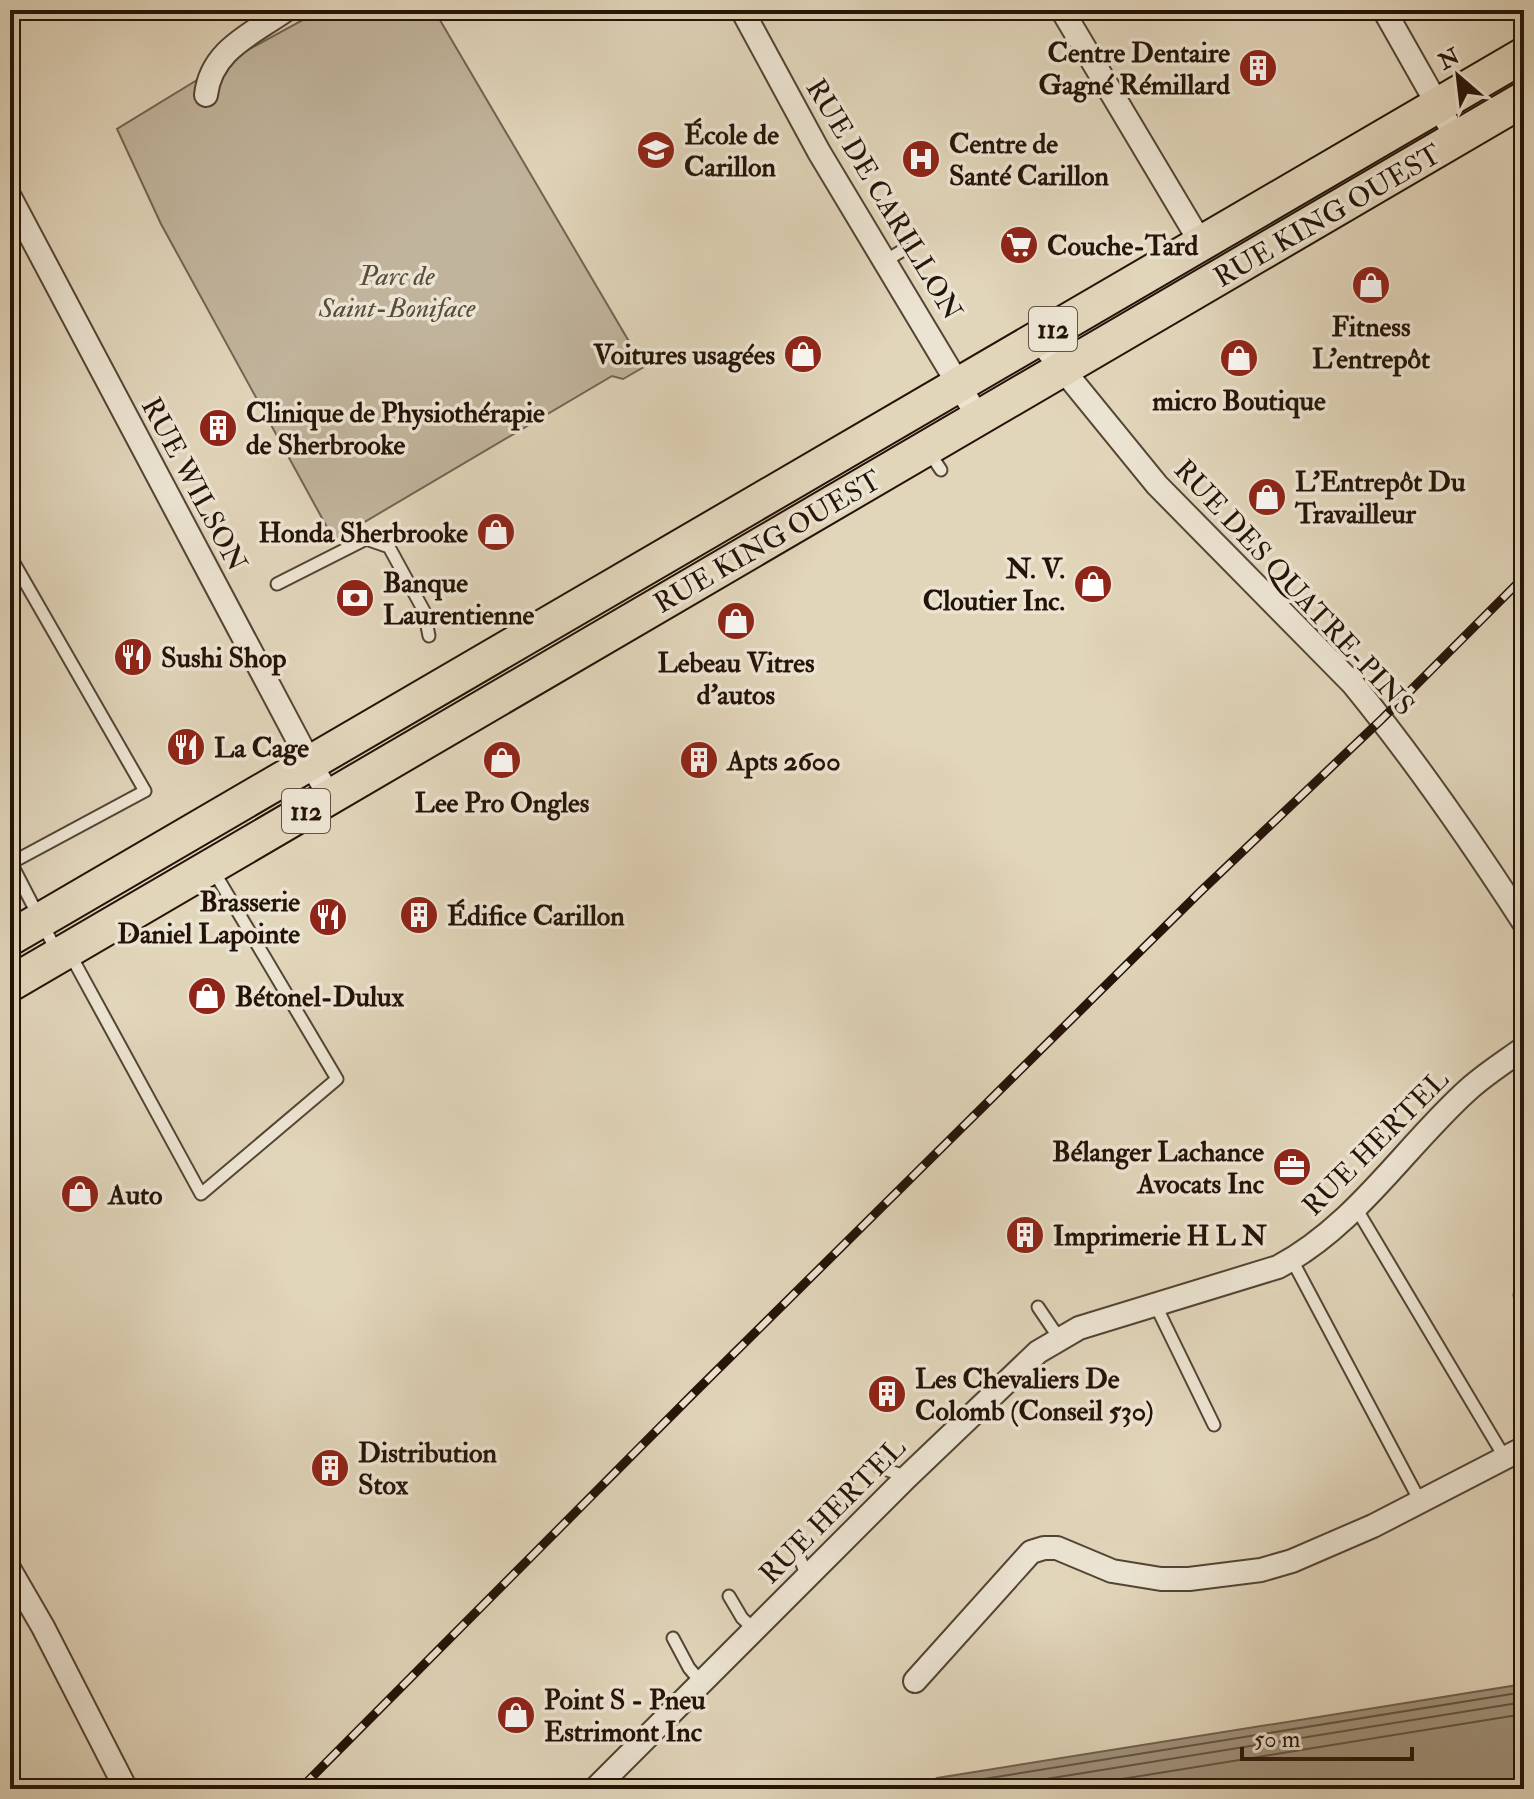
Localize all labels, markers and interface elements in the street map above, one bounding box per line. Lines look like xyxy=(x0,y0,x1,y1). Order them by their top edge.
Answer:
place label: Centre Dentaire Gagné Rémillard xyxy=(1039,36,1230,103)
north arrow xyxy=(1418,36,1498,116)
text: N xyxy=(1433,42,1465,77)
building icon: Centre Dentaire Gagné Rémillard xyxy=(1237,47,1279,89)
street label: RUE DE CARILLON xyxy=(798,73,970,327)
place label: École de Carillon xyxy=(684,117,779,185)
place label: Centre de Santé Carillon xyxy=(949,127,1110,194)
school or university icon: École de Carillon xyxy=(635,129,677,171)
street label: RUE KING OUEST xyxy=(1208,137,1448,296)
hospital icon: Centre de Santé Carillon xyxy=(900,138,942,180)
supermarket icon: Couche-Tard xyxy=(998,224,1040,266)
place label: Couche-Tard xyxy=(1047,229,1198,264)
park label: Parc de Saint-Boniface xyxy=(318,259,476,326)
shop icon: Fitness L'entrepôt xyxy=(1350,264,1392,306)
road number: 112 xyxy=(1029,307,1077,351)
place label: Fitness L'entrepôt xyxy=(1312,310,1430,377)
shop icon: Voitures usagées xyxy=(782,333,824,375)
shop icon: micro Boutique xyxy=(1218,337,1260,379)
place label: Voitures usagées xyxy=(592,338,775,373)
place label: micro Boutique xyxy=(1152,384,1326,419)
street label: RUE WILSON xyxy=(133,392,254,578)
place label: Clinique de Physiothérapie de Sherbrooke xyxy=(246,396,545,463)
building icon: Clinique de Physiothérapie de Sherbrooke xyxy=(197,407,239,449)
street label: RUE DES QUATRE-PINS xyxy=(1166,453,1422,723)
street label: RUE KING OUEST xyxy=(648,463,888,622)
place label: L'Entrepôt Du Travailleur xyxy=(1294,465,1466,532)
shop icon: L'Entrepôt Du Travailleur xyxy=(1246,476,1288,518)
shop icon: Honda Sherbrooke xyxy=(475,511,517,553)
place label: Honda Sherbrooke xyxy=(259,516,468,551)
place label: N. V. Cloutier Inc. xyxy=(923,552,1065,619)
shop icon: N. V. Cloutier Inc. xyxy=(1072,563,1114,605)
place label: Banque Laurentienne xyxy=(383,566,535,633)
bank icon: Banque Laurentienne xyxy=(334,577,376,619)
shop icon: Lebeau Vitres d'autos xyxy=(715,600,757,642)
restaurant icon: Sushi Shop xyxy=(112,636,154,678)
place label: Sushi Shop xyxy=(161,641,286,676)
place label: Lebeau Vitres d'autos xyxy=(657,646,815,713)
restaurant icon: La Cage xyxy=(165,726,207,768)
place label: La Cage xyxy=(214,731,309,766)
shop icon: Lee Pro Ongles xyxy=(481,739,523,781)
building icon: Apts 2600 xyxy=(678,739,720,781)
place label: Apts 2600 xyxy=(726,744,841,779)
place label: Lee Pro Ongles xyxy=(415,786,590,821)
road number: 112 xyxy=(282,789,330,833)
place label: Brasserie Daniel Lapointe xyxy=(117,885,300,952)
building icon: Édifice Carillon xyxy=(398,894,440,936)
restaurant icon: Brasserie Daniel Lapointe xyxy=(307,896,349,938)
place label: Édifice Carillon xyxy=(447,898,625,934)
shop icon: Bétonel-Dulux xyxy=(186,975,228,1017)
place label: Bétonel-Dulux xyxy=(235,980,405,1015)
street label: RUE HERTEL xyxy=(1296,1063,1457,1224)
place label: Bélanger Lachance Avocats Inc xyxy=(1052,1135,1265,1202)
office icon: Bélanger Lachance Avocats Inc xyxy=(1271,1146,1313,1188)
shop icon: Auto xyxy=(59,1173,101,1215)
place label: Auto xyxy=(107,1178,163,1213)
building icon: Imprimerie H L N xyxy=(1004,1214,1046,1256)
place label: Imprimerie H L N xyxy=(1053,1219,1268,1254)
place label: Les Chevaliers De Colomb (Conseil 530) xyxy=(915,1362,1154,1429)
building icon: Les Chevaliers De Colomb (Conseil 530) xyxy=(866,1373,908,1415)
street label: RUE HERTEL xyxy=(753,1431,914,1592)
place label: Distribution Stox xyxy=(358,1436,498,1503)
building icon: Distribution Stox xyxy=(309,1447,351,1489)
place label: Point S - Pneu Estrimont Inc xyxy=(544,1683,706,1750)
shop icon: Point S - Pneu Estrimont Inc xyxy=(495,1694,537,1736)
scale bar xyxy=(1242,1711,1412,1761)
text: 50 m xyxy=(1254,1724,1301,1755)

